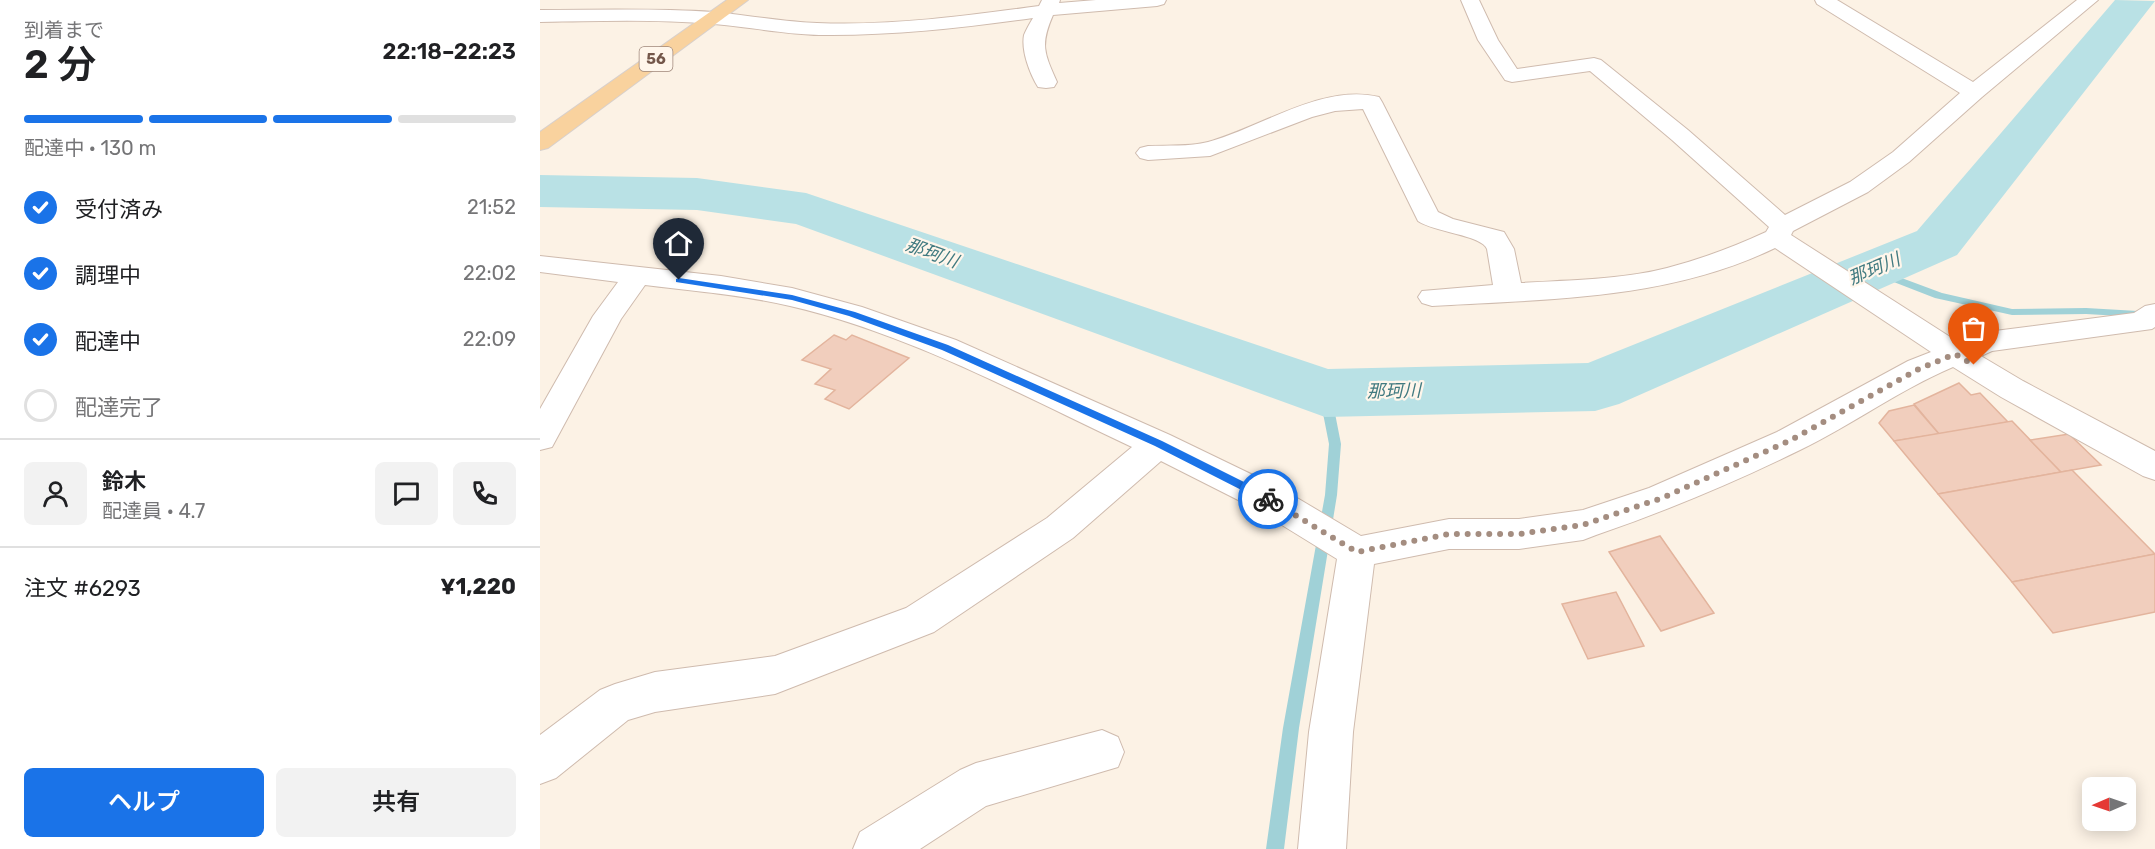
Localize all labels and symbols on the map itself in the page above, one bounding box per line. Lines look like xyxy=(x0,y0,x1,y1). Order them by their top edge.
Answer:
road number: 56 xyxy=(640,47,672,71)
pin xyxy=(653,218,704,280)
water label: 那珂川 xyxy=(903,233,963,273)
water label: 那珂川 xyxy=(1845,248,1905,290)
pin xyxy=(1948,303,1999,365)
water label: 那珂川 xyxy=(1367,379,1423,402)
courier xyxy=(1238,469,1298,529)
north arrow xyxy=(2082,777,2136,831)

